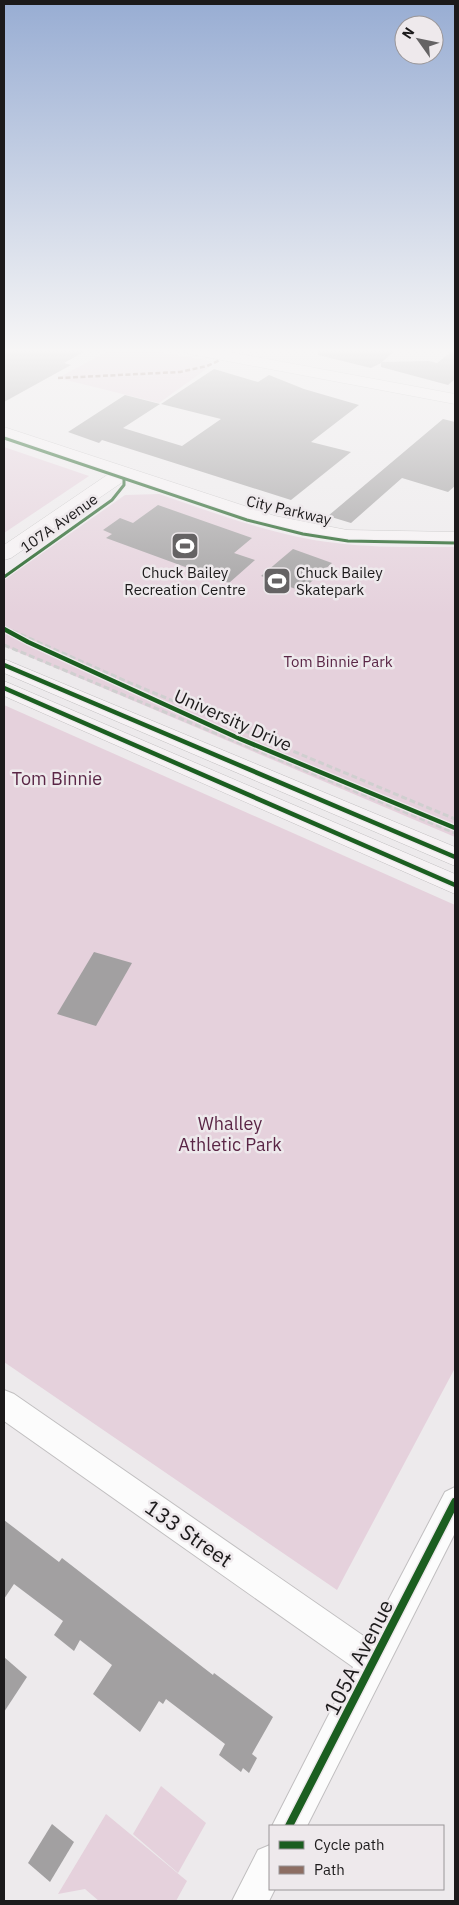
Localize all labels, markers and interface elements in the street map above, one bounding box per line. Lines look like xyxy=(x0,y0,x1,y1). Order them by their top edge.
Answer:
north arrow xyxy=(394,15,444,65)
text: N xyxy=(398,24,418,42)
street label: 107A Avenue xyxy=(17,489,101,557)
street label: City Parkway xyxy=(245,491,334,529)
sports icon: Chuck Bailey Recreation Centre xyxy=(170,531,200,561)
place label: Chuck Bailey Recreation Centre xyxy=(124,563,246,599)
place label: Chuck Bailey Skatepark xyxy=(296,563,383,599)
sports icon: Chuck Bailey Skatepark xyxy=(262,566,292,596)
park label: Tom Binnie Park xyxy=(283,652,393,671)
street label: University Drive xyxy=(170,684,296,756)
park label: Tom Binnie xyxy=(12,767,102,790)
park label: Whalley Athletic Park xyxy=(178,1112,282,1156)
street label: 133 Street xyxy=(140,1493,238,1573)
street label: 105A Avenue xyxy=(317,1594,399,1720)
legend xyxy=(269,1825,444,1890)
text: Cycle path xyxy=(314,1835,385,1854)
text: Path xyxy=(314,1860,345,1879)

